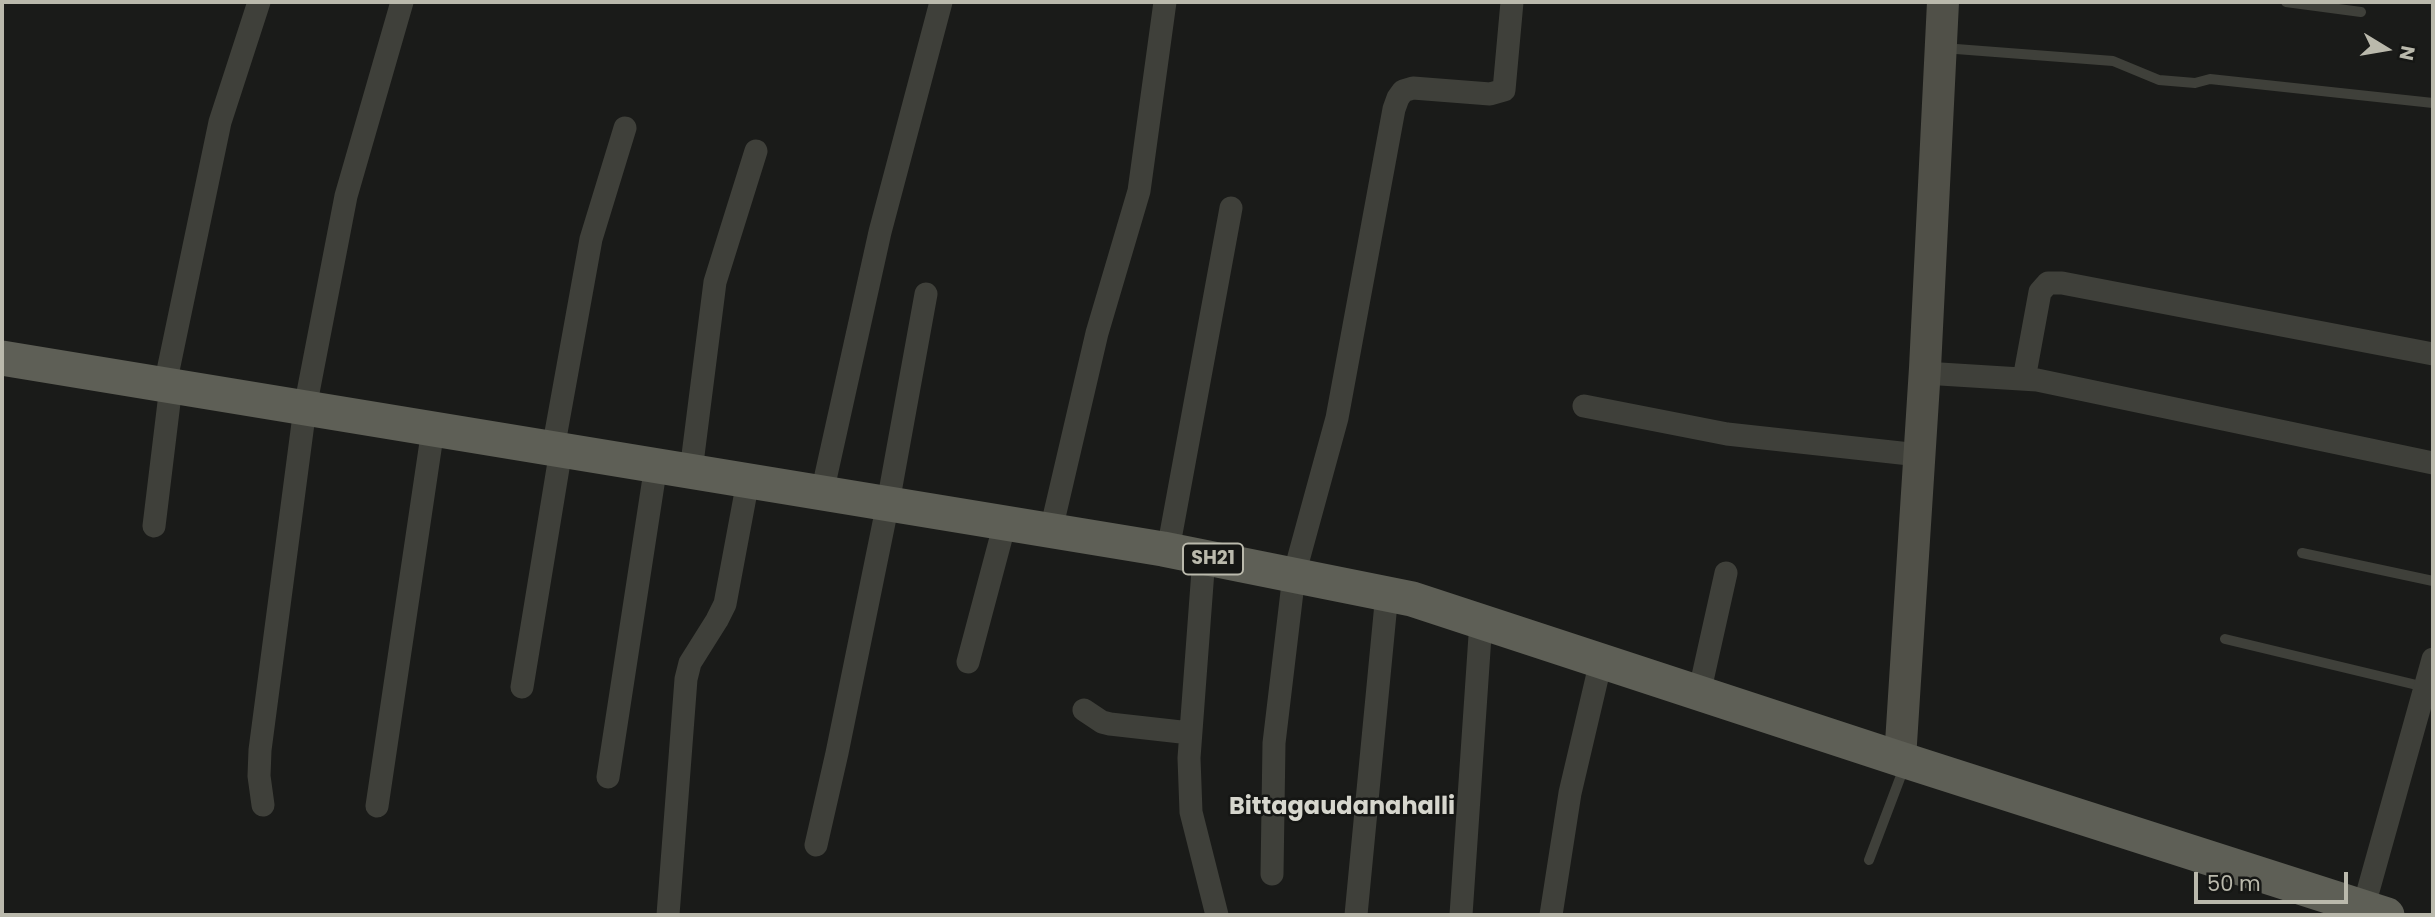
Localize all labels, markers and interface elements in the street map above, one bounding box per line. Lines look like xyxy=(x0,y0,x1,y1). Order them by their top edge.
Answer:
north arrow xyxy=(2351,14,2421,84)
text: N xyxy=(2392,44,2422,63)
road number: SH21 xyxy=(1183,544,1243,574)
district label: Bittagaudanahalli xyxy=(1229,794,1455,822)
scale bar xyxy=(2197,858,2351,902)
text: 50 m xyxy=(2207,869,2261,898)

